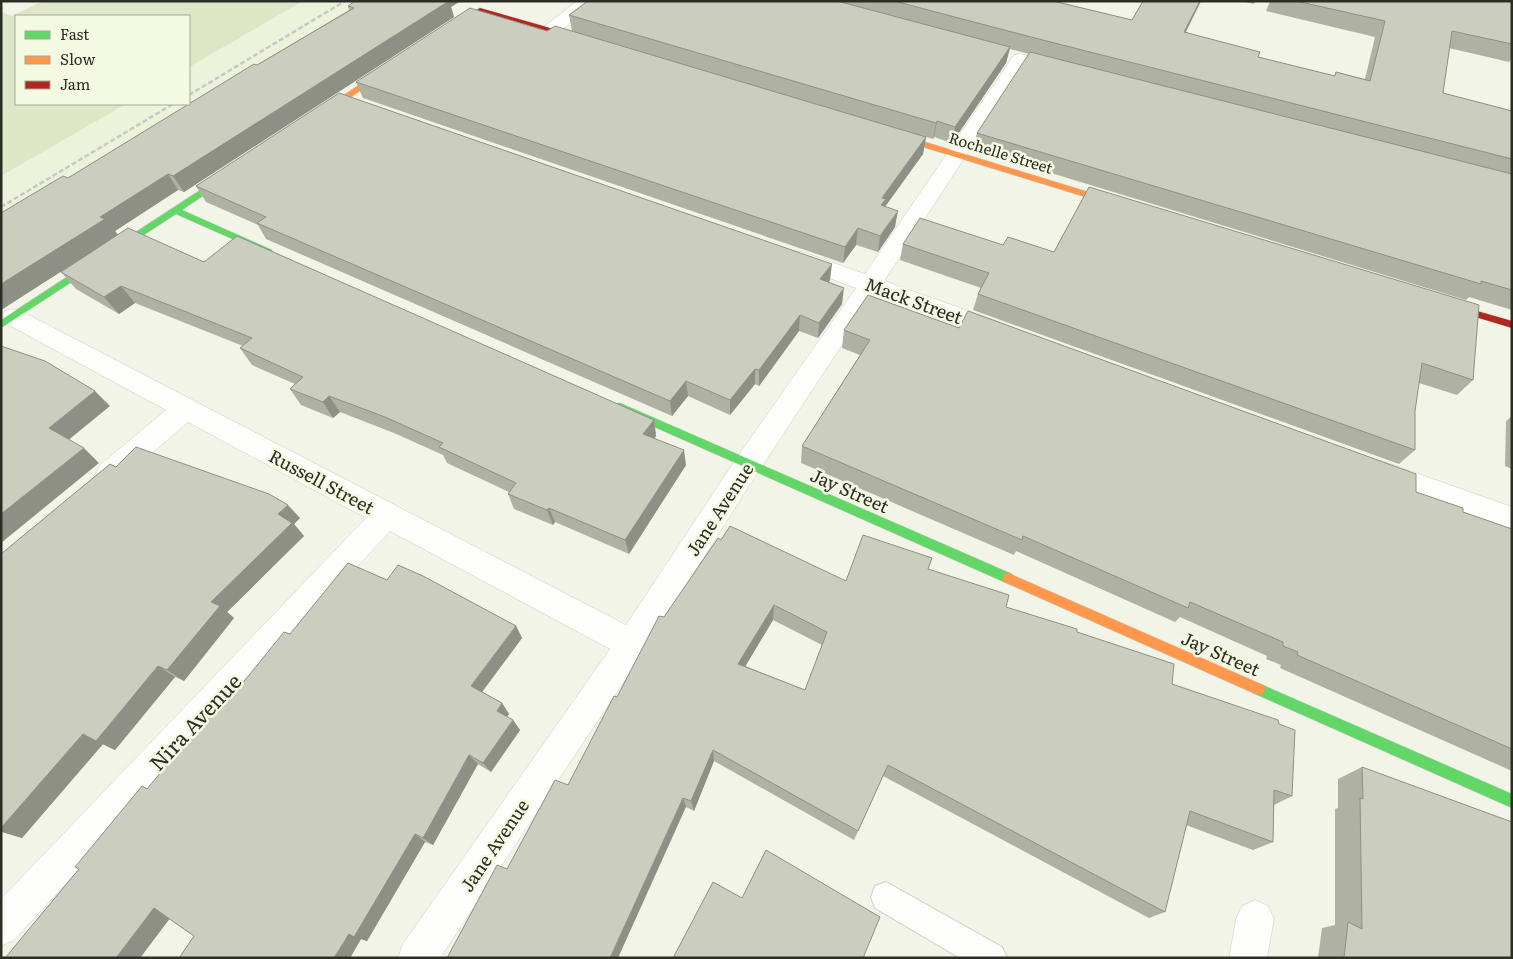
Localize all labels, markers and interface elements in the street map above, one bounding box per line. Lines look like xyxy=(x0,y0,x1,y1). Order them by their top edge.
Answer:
legend xyxy=(15,15,190,105)
text: Fast xyxy=(60,22,89,45)
text: Slow xyxy=(60,47,95,70)
text: Jam xyxy=(60,72,91,95)
street label: Rochelle Street xyxy=(946,125,1056,179)
street label: Mack Street xyxy=(861,270,967,330)
street label: Russell Street xyxy=(264,442,380,521)
street label: Jane Avenue xyxy=(679,457,759,561)
street label: Jay Street xyxy=(806,461,894,520)
street label: Jay Street xyxy=(1177,624,1265,683)
street label: Nira Avenue xyxy=(141,665,247,777)
street label: Jane Avenue xyxy=(453,793,535,897)

